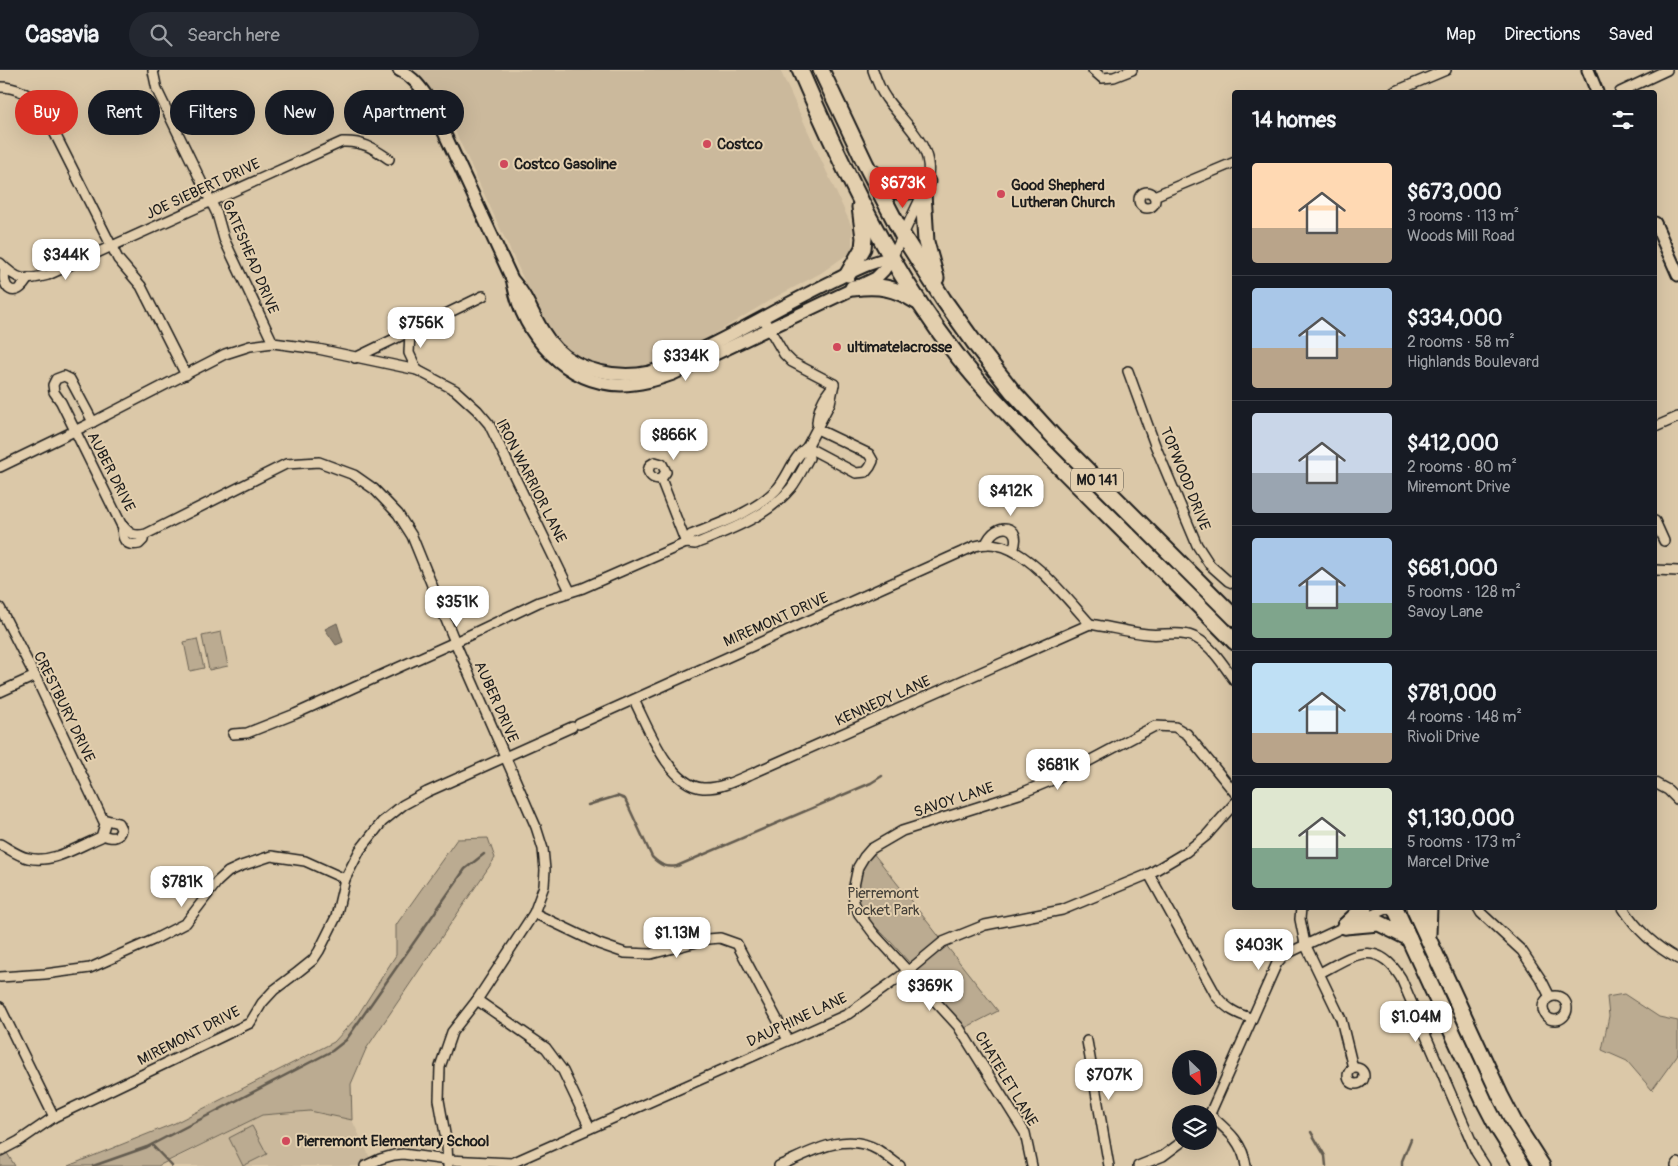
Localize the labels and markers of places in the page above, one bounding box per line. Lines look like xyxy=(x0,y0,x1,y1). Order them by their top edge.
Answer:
place label: Costco xyxy=(717,135,763,154)
marker: Costco xyxy=(701,138,713,150)
place label: Costco Gasoline xyxy=(514,155,617,174)
marker: Costco Gasoline xyxy=(498,158,510,170)
pin: $673K xyxy=(868,166,938,209)
place label: Good Shepherd Lutheran Church xyxy=(1011,176,1115,212)
marker: Good Shepherd Lutheran Church xyxy=(995,188,1007,200)
pin: $344K xyxy=(31,238,101,281)
pin: $756K xyxy=(386,306,456,349)
place label: ultimatelacrosse xyxy=(847,338,952,357)
pin: $334K xyxy=(651,340,721,382)
marker: ultimatelacrosse xyxy=(831,341,843,353)
pin: $866K xyxy=(639,418,709,461)
pin: $412K xyxy=(976,474,1046,517)
pin: $351K xyxy=(422,586,492,628)
pin: $681K xyxy=(1023,748,1093,791)
pin: $781K xyxy=(147,866,217,908)
pin: $1.13M xyxy=(636,916,718,959)
pin: $403K xyxy=(1224,928,1294,971)
pin: $369K xyxy=(895,970,965,1012)
pin: $1.04M xyxy=(1375,1000,1457,1043)
pin: $707K xyxy=(1074,1058,1144,1101)
place label: Pierremont Elementary School xyxy=(296,1132,489,1151)
marker: Pierremont Elementary School xyxy=(280,1135,292,1147)

